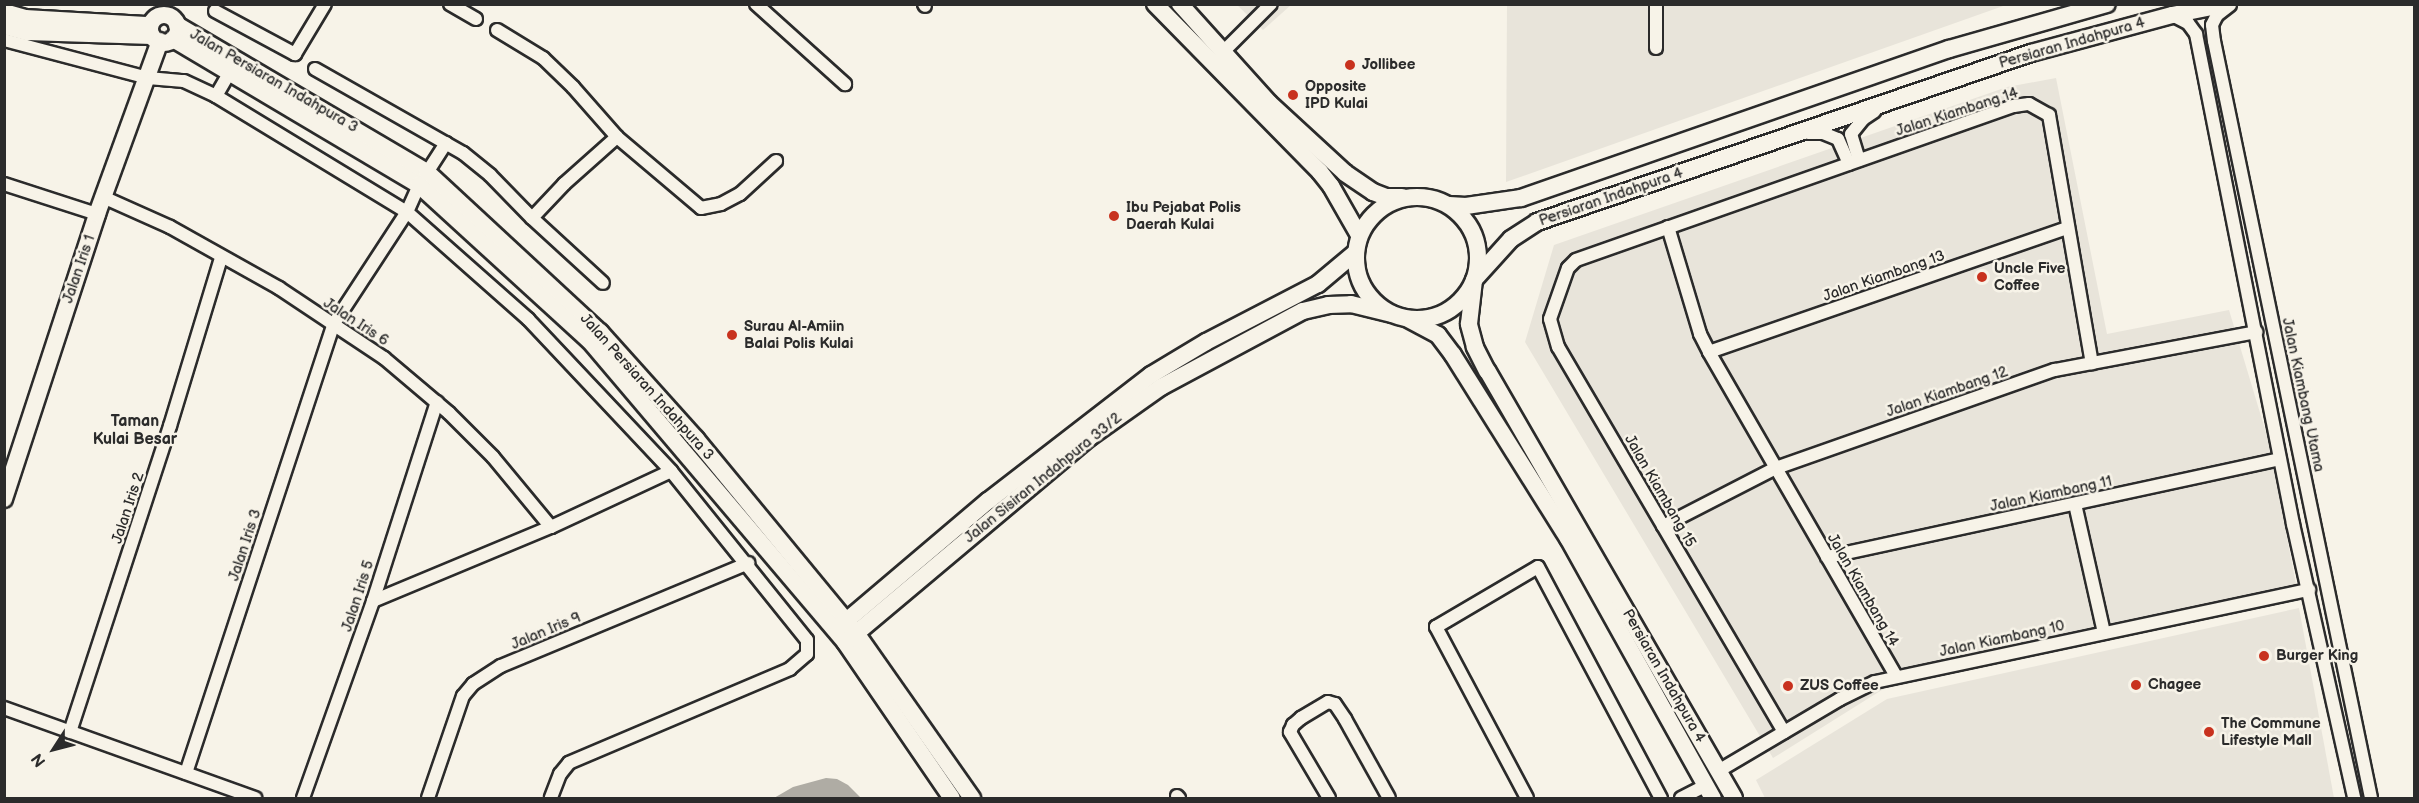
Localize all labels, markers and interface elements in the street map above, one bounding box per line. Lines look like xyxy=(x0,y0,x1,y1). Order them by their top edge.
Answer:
street label: Persiaran Indahpura 4 xyxy=(1997,14,2147,72)
street label: Jalan Persiaran Indahpura 3 xyxy=(187,25,361,137)
place label: Jollibee xyxy=(1362,56,1415,74)
marker: Jollibee xyxy=(1343,58,1357,72)
place label: Opposite IPD Kulai xyxy=(1305,77,1368,112)
street label: Jalan Kiambang 14 xyxy=(1894,84,2020,140)
marker: Opposite IPD Kulai xyxy=(1286,88,1300,102)
street label: Persiaran Indahpura 4 xyxy=(1537,164,1685,230)
place label: Ibu Pejabat Polis Daerah Kulai xyxy=(1126,198,1241,233)
marker: Ibu Pejabat Polis Daerah Kulai xyxy=(1107,209,1121,223)
street label: Jalan Iris 1 xyxy=(59,232,99,306)
street label: Jalan Kiambang 13 xyxy=(1821,247,1947,305)
place label: Uncle Five Coffee xyxy=(1994,259,2065,294)
marker: Uncle Five Coffee xyxy=(1975,270,1989,284)
street label: Jalan Iris 6 xyxy=(320,294,392,350)
street label: Jalan Persiaran Indahpura 3 xyxy=(576,310,718,464)
street label: Jalan Kiambang Utama xyxy=(2278,316,2328,474)
place label: Surau Al-Amiin Balai Polis Kulai xyxy=(744,317,853,352)
marker: Surau Al-Amiin Balai Polis Kulai xyxy=(725,328,739,342)
street label: Jalan Kiambang 12 xyxy=(1884,363,2010,421)
street label: Jalan Sisiran Indahpura 33/2 xyxy=(961,409,1125,547)
district label: Taman Kulai Besar xyxy=(93,412,177,450)
street label: Jalan Kiambang 15 xyxy=(1620,432,1700,550)
street label: Jalan Iris 2 xyxy=(108,470,148,546)
street label: Jalan Kiambang 11 xyxy=(1988,472,2114,516)
street label: Jalan Iris 3 xyxy=(225,507,265,583)
street label: Jalan Kiambang 14 xyxy=(1823,530,1903,650)
street label: Jalan Iris 5 xyxy=(338,558,378,634)
street label: Persiaran Indahpura 4 xyxy=(1618,606,1710,746)
street label: Jalan Iris 9 xyxy=(508,608,584,654)
street label: Jalan Kiambang 10 xyxy=(1938,617,2066,661)
place label: Burger King xyxy=(2276,647,2358,665)
marker: Burger King xyxy=(2257,649,2271,663)
place label: Chagee xyxy=(2148,676,2201,694)
place label: ZUS Coffee xyxy=(1800,677,1879,695)
marker: Chagee xyxy=(2129,678,2143,692)
marker: ZUS Coffee xyxy=(1781,679,1795,693)
place label: The Commune Lifestyle Mall xyxy=(2221,714,2321,749)
north arrow xyxy=(24,719,84,779)
marker: The Commune Lifestyle Mall xyxy=(2202,725,2216,739)
text: N xyxy=(28,749,50,770)

